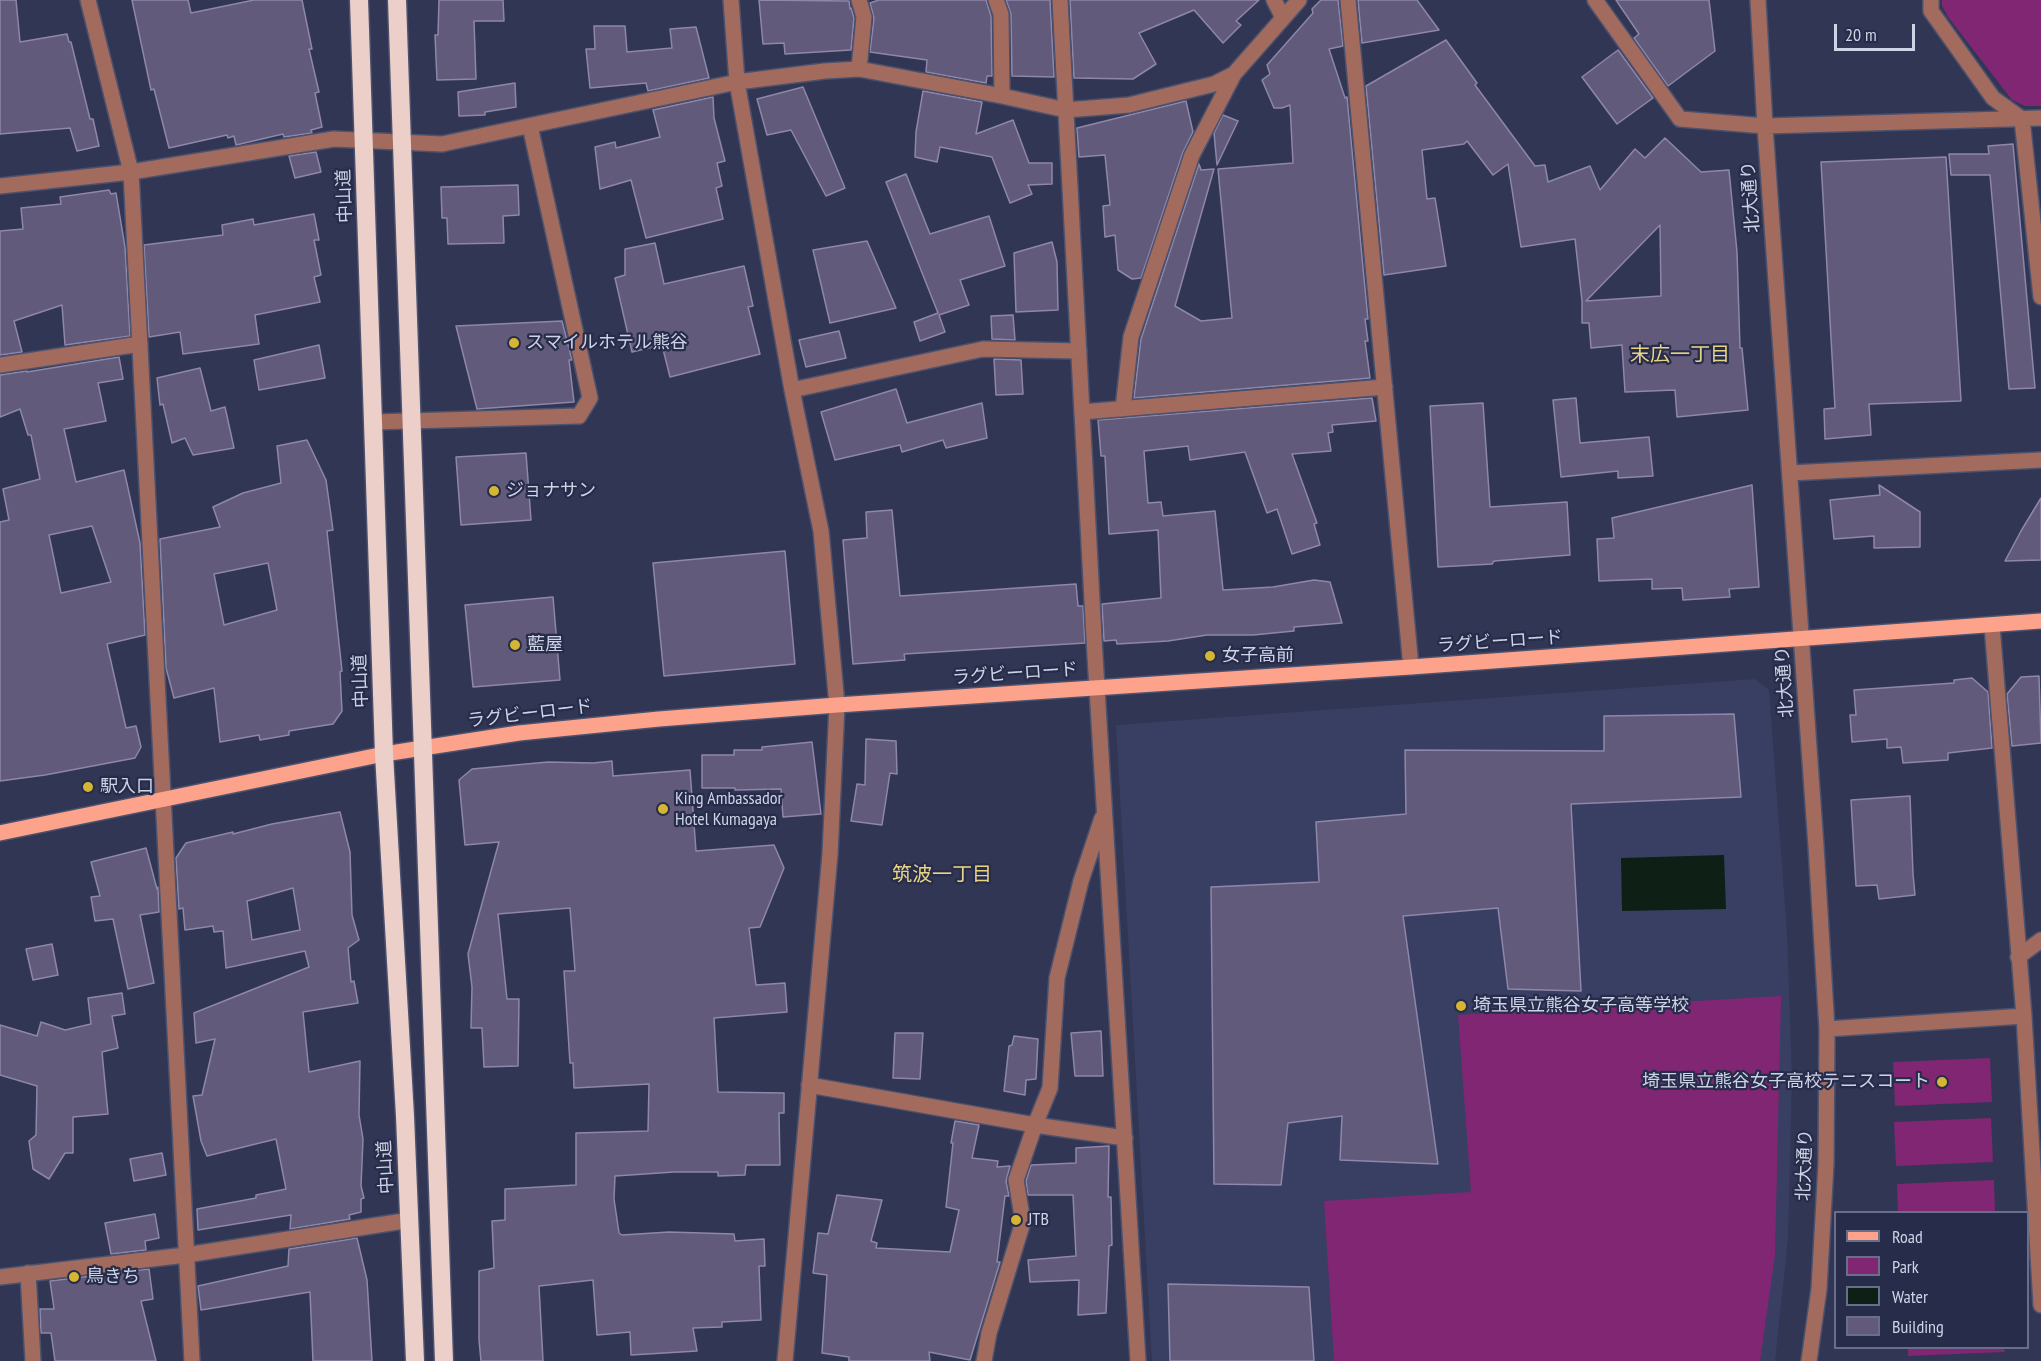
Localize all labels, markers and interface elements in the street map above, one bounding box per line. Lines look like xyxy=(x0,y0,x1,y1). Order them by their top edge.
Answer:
scale bar xyxy=(1837,12,1918,50)
text: 20 m xyxy=(1845,23,1877,46)
street label: 北大通り xyxy=(1738,160,1764,234)
street label: 中山道 xyxy=(333,169,357,223)
place label: スマイルホテル熊谷 xyxy=(526,332,688,354)
marker: スマイルホテル熊谷 xyxy=(507,336,521,350)
district label: 末広一丁目 xyxy=(1630,343,1730,367)
place label: ジョナサン xyxy=(506,480,596,502)
marker: ジョナサン xyxy=(487,484,501,498)
street label: ラグビーロード xyxy=(1436,627,1564,657)
place label: 藍屋 xyxy=(527,634,563,656)
marker: 藍屋 xyxy=(508,638,522,652)
place label: 女子高前 xyxy=(1222,645,1294,667)
street label: 北大通り xyxy=(1772,645,1798,719)
marker: 女子高前 xyxy=(1203,649,1217,663)
street label: 中山道 xyxy=(349,654,373,708)
street label: ラグビーロード xyxy=(951,659,1079,689)
street label: ラグビーロード xyxy=(466,696,594,732)
place label: 駅入口 xyxy=(100,776,154,798)
marker: 駅入口 xyxy=(81,780,95,794)
place label: King Ambassador Hotel Kumagaya xyxy=(675,788,782,830)
marker: King Ambassador Hotel Kumagaya xyxy=(656,802,670,816)
district label: 筑波一丁目 xyxy=(892,863,992,887)
place label: 埼玉県立熊谷女子高等学校 xyxy=(1473,995,1689,1017)
marker: 埼玉県立熊谷女子高等学校 xyxy=(1454,999,1468,1013)
place label: 埼玉県立熊谷女子高校テニスコート xyxy=(1642,1071,1930,1093)
marker: 埼玉県立熊谷女子高校テニスコート xyxy=(1935,1075,1949,1089)
street label: 北大通り xyxy=(1793,1129,1817,1201)
street label: 中山道 xyxy=(374,1139,398,1195)
place label: JTB xyxy=(1028,1209,1049,1231)
legend xyxy=(1834,1211,2029,1349)
marker: JTB xyxy=(1009,1213,1023,1227)
text: Road xyxy=(1892,1225,1923,1248)
text: Park xyxy=(1892,1255,1919,1278)
place label: 鳥きち xyxy=(86,1266,140,1288)
marker: 鳥きち xyxy=(67,1270,81,1284)
text: Water xyxy=(1892,1285,1928,1308)
text: Building xyxy=(1892,1315,1944,1338)

